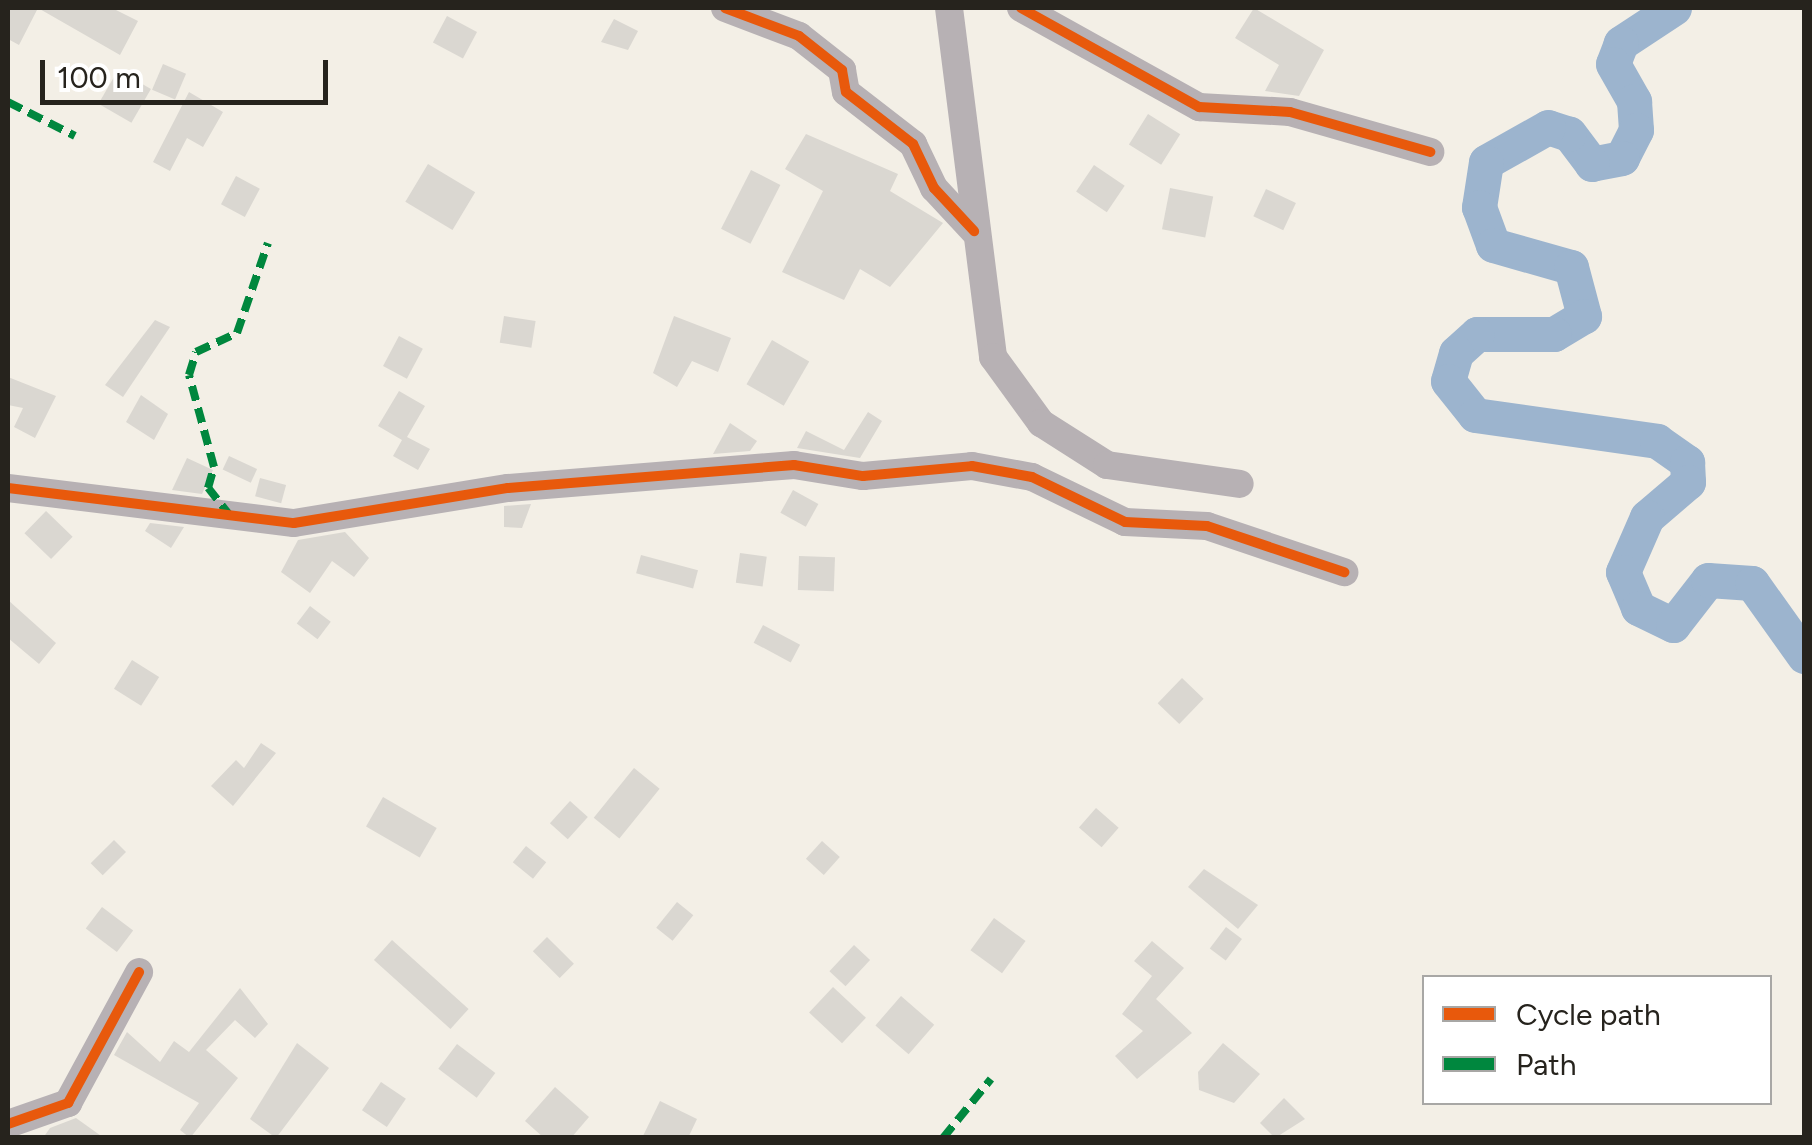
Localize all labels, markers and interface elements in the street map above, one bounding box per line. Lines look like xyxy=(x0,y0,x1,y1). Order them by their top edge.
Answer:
scale bar xyxy=(45,40,332,102)
text: 100 m xyxy=(57,59,141,96)
legend xyxy=(1422,975,1772,1105)
text: Cycle path xyxy=(1516,996,1661,1033)
text: Path xyxy=(1516,1046,1576,1083)

